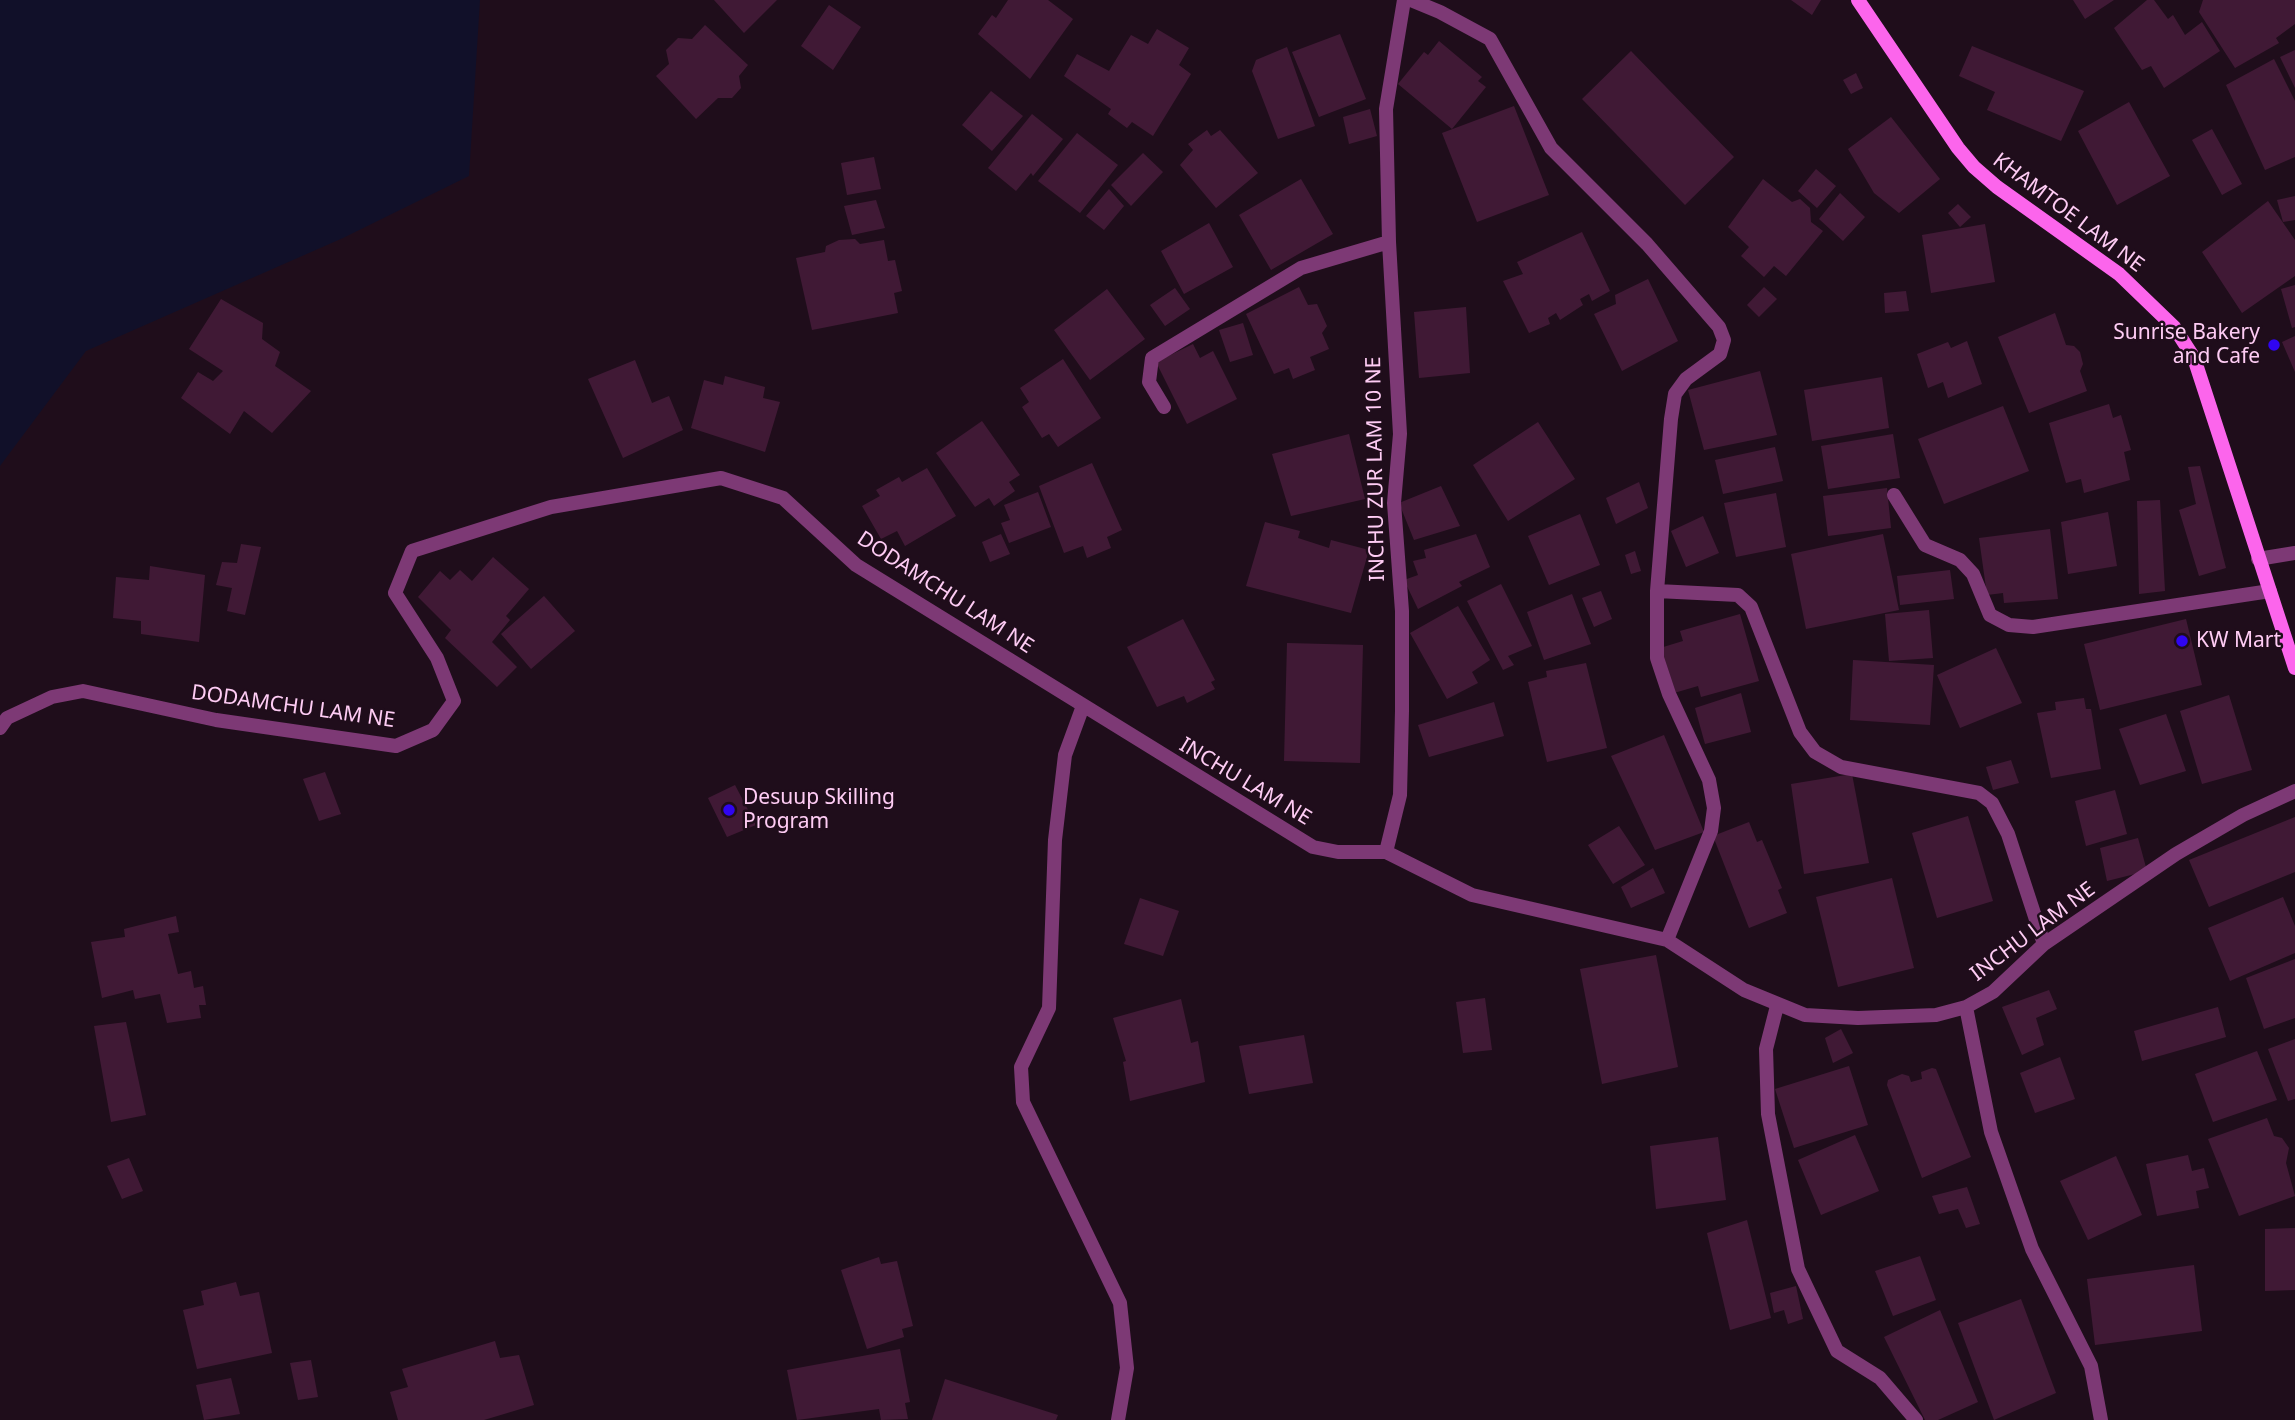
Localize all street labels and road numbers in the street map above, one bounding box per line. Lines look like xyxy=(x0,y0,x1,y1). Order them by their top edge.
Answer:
street label: KHAMTOE LAM NE xyxy=(1988,148,2148,278)
street label: INCHU ZUR LAM 10 NE xyxy=(1361,356,1391,582)
street label: DODAMCHU LAM NE xyxy=(852,527,1038,659)
street label: DODAMCHU LAM NE xyxy=(190,680,396,734)
street label: INCHU LAM NE xyxy=(1175,733,1315,831)
street label: INCHU LAM NE xyxy=(1966,877,2100,987)

